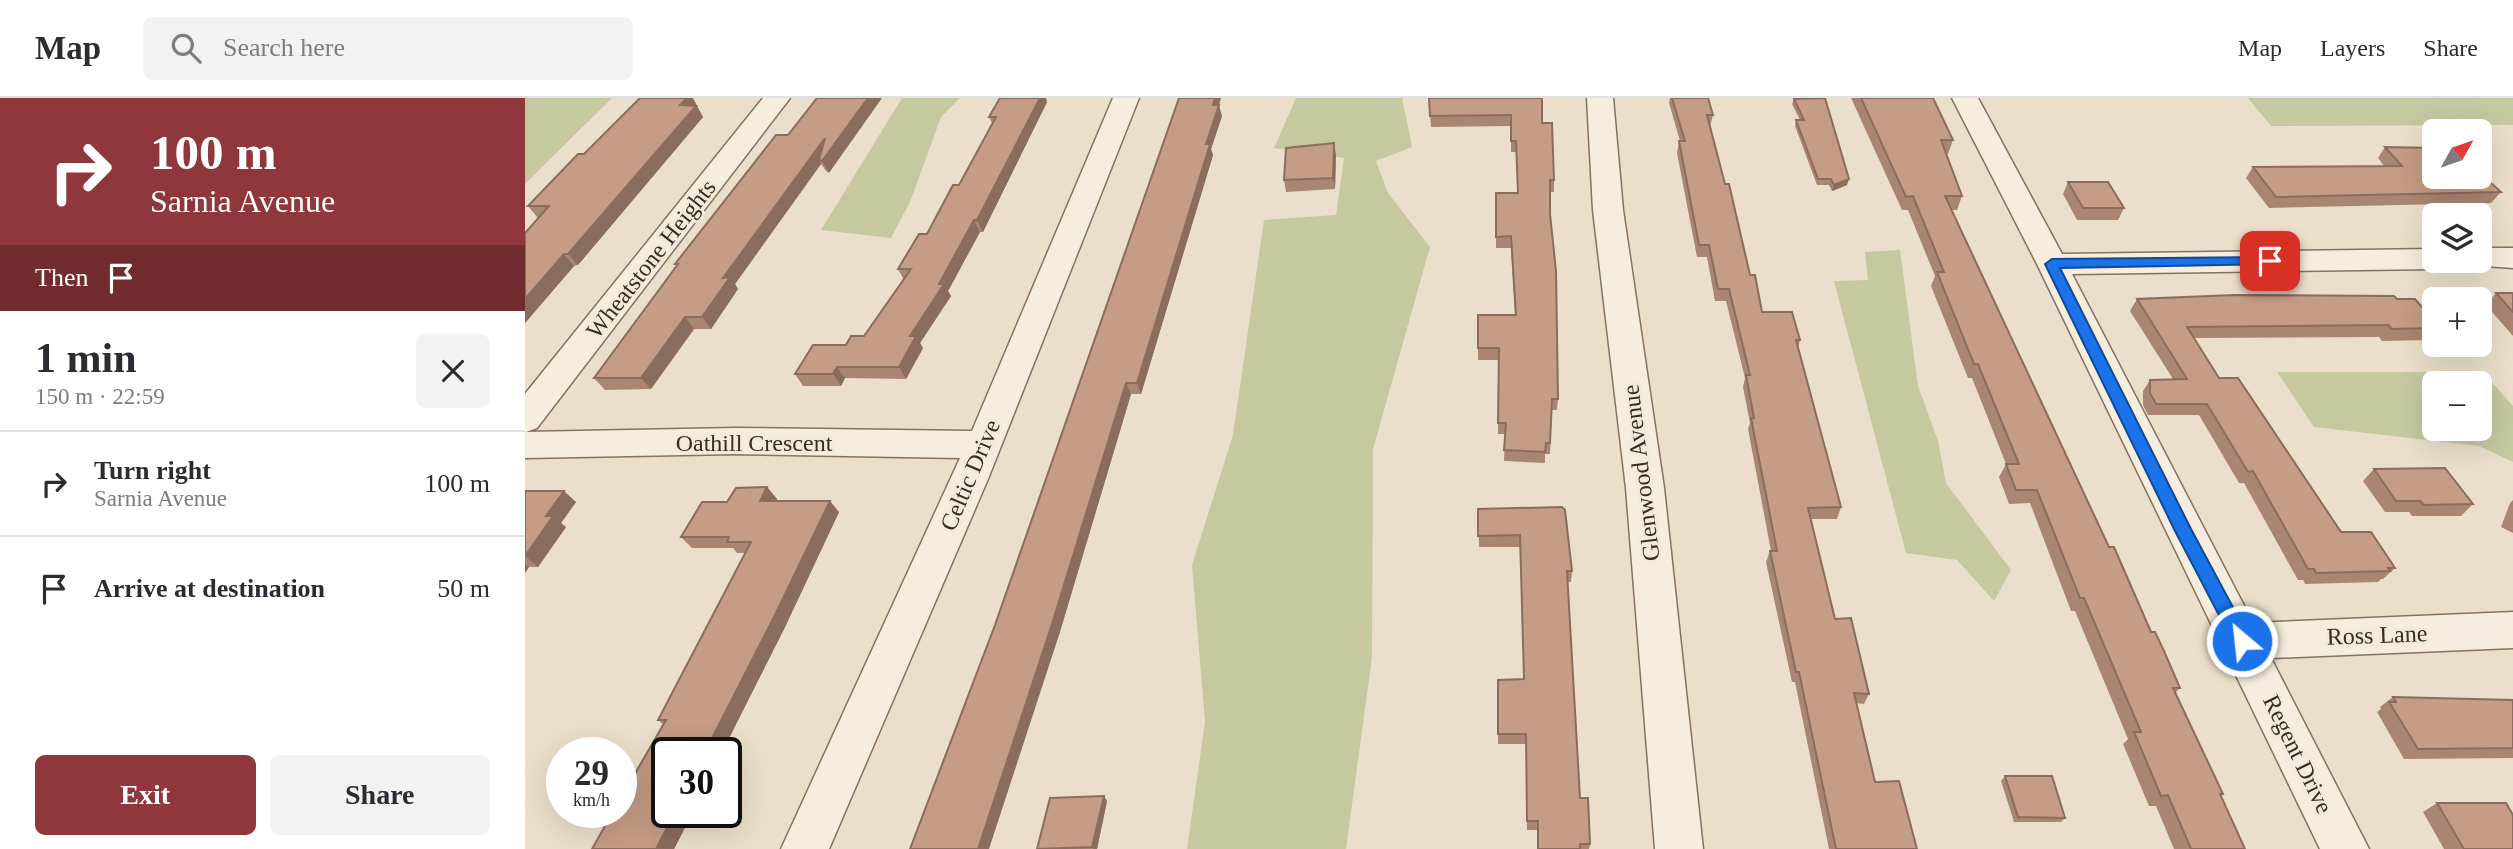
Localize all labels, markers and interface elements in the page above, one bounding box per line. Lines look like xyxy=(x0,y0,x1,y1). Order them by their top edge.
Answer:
search box xyxy=(143,17,633,80)
icon: search xyxy=(167,29,205,67)
text: Map xyxy=(35,30,101,66)
text: Search here xyxy=(223,33,345,62)
text: Map xyxy=(2238,35,2282,61)
text: Layers xyxy=(2320,35,2385,61)
text: Share xyxy=(2423,35,2478,61)
north arrow xyxy=(2422,119,2492,189)
map controls xyxy=(2422,119,2492,441)
text: 100 m xyxy=(150,125,277,180)
icon: right xyxy=(35,126,126,217)
street label: Wheatstone Heights xyxy=(581,175,721,343)
text: Sarnia Avenue xyxy=(150,183,335,219)
button: layers xyxy=(2422,203,2492,273)
pin xyxy=(2240,231,2300,291)
icon: arrive xyxy=(2251,242,2289,280)
icon: arrive xyxy=(102,259,140,297)
text: Then xyxy=(35,263,88,292)
button: + xyxy=(2422,287,2492,357)
button: close xyxy=(416,334,490,408)
text: 1 min xyxy=(35,335,137,381)
button: − xyxy=(2422,371,2492,441)
street label: Glenwood Avenue xyxy=(1617,383,1665,563)
text: 150 m · 22:59 xyxy=(35,384,165,409)
street label: Celtic Drive xyxy=(935,416,1005,534)
street label: Oathill Crescent xyxy=(676,430,833,456)
text: Turn right xyxy=(94,456,211,485)
icon: right xyxy=(35,465,73,503)
text: 100 m xyxy=(424,469,490,498)
text: Sarnia Avenue xyxy=(94,486,227,511)
icon: arrive xyxy=(35,570,73,608)
text: Arrive at destination xyxy=(94,574,325,603)
text: 50 m xyxy=(437,574,490,603)
position arrow xyxy=(2205,604,2279,678)
street label: Ross Lane xyxy=(2326,620,2428,650)
street label: Regent Drive xyxy=(2258,690,2338,818)
speed limit sign: 30 xyxy=(651,737,742,828)
text: 29 xyxy=(574,754,609,793)
button: Exit xyxy=(35,755,256,835)
button: Share xyxy=(270,755,490,835)
text: km/h xyxy=(573,790,610,810)

